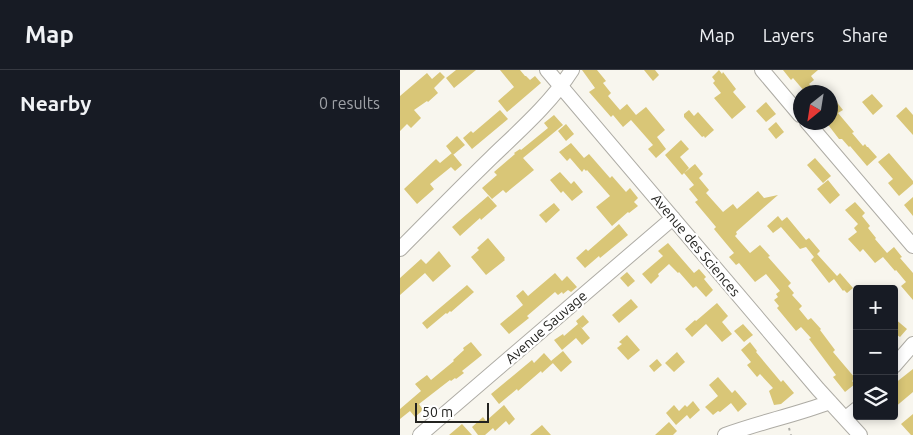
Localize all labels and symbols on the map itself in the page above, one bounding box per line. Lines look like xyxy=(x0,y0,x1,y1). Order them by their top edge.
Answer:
north arrow xyxy=(793,85,838,130)
street label: Avenue des Sciences xyxy=(648,191,744,299)
street label: Avenue Sauvage xyxy=(502,287,590,367)
scale bar xyxy=(415,400,489,423)

